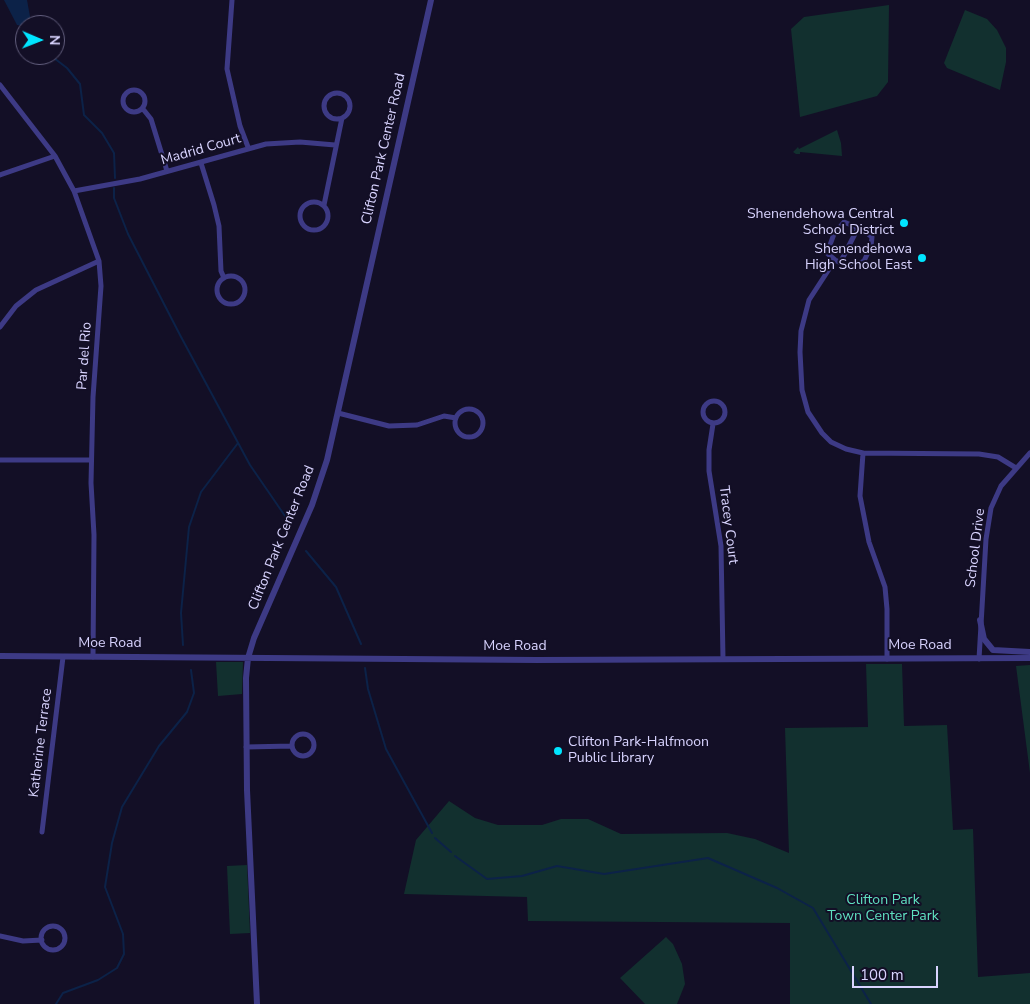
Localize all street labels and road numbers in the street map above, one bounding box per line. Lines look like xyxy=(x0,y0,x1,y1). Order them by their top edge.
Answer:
street label: Clifton Park Center Road xyxy=(358,72,410,226)
street label: Madrid Court xyxy=(159,131,243,169)
street label: Par del Rio xyxy=(74,321,96,391)
street label: Clifton Park Center Road xyxy=(245,463,319,613)
street label: Tracey Court xyxy=(715,485,741,565)
street label: School Drive xyxy=(963,507,989,589)
street label: Moe Road xyxy=(78,636,142,652)
street label: Moe Road xyxy=(888,638,952,654)
street label: Moe Road xyxy=(483,639,547,655)
street label: Katherine Terrace xyxy=(26,688,56,798)

